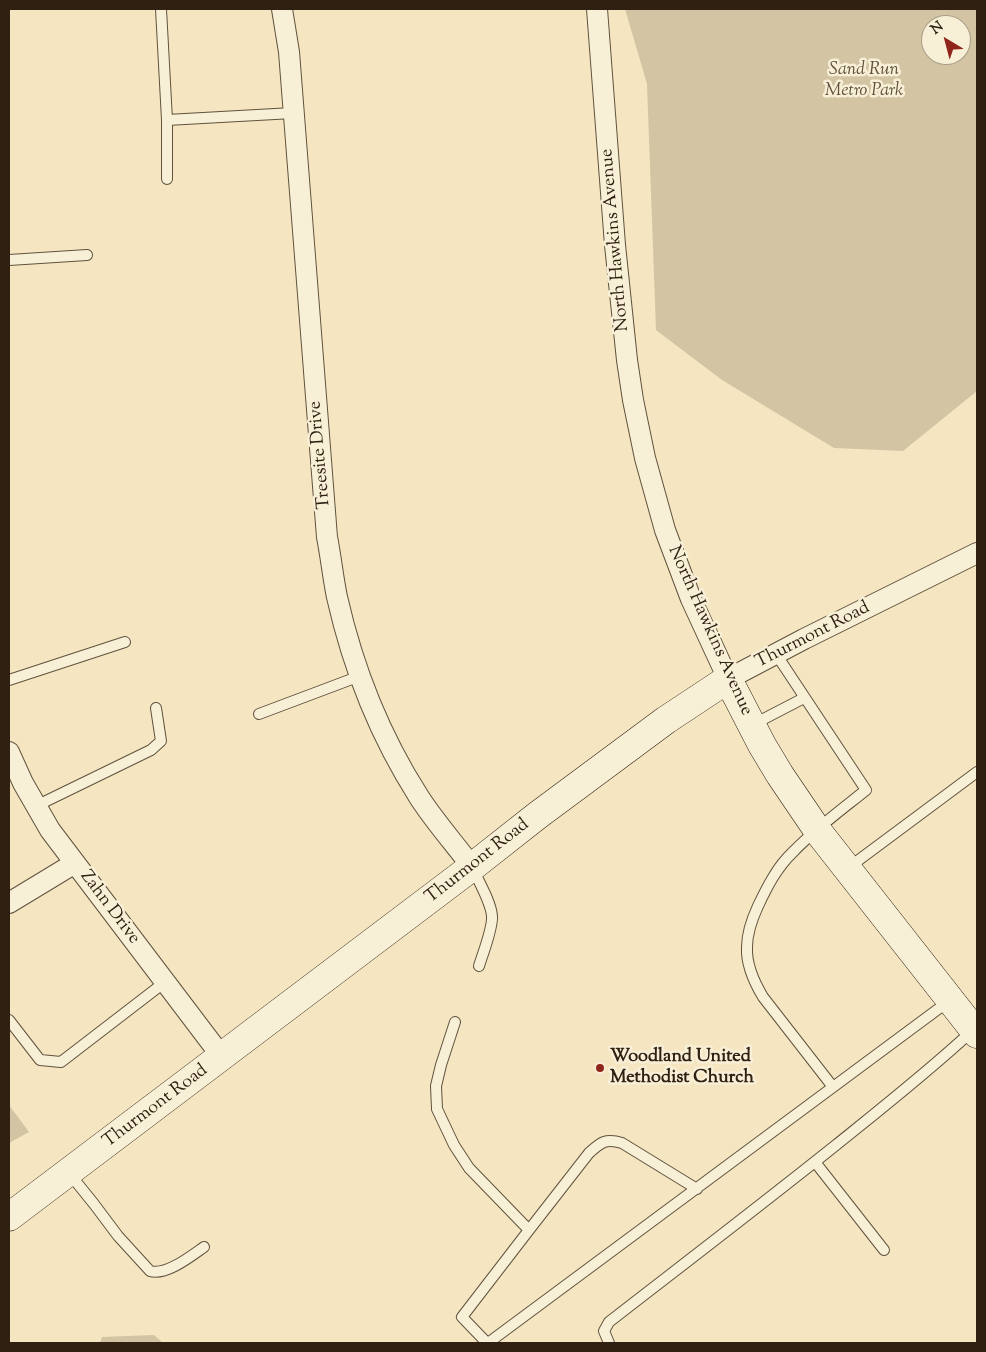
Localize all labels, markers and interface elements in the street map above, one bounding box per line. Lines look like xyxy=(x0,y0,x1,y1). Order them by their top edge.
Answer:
north arrow xyxy=(921,15,971,65)
text: N xyxy=(927,17,948,40)
park label: Sand Run Metro Park xyxy=(825,60,903,102)
street label: North Hawkins Avenue xyxy=(597,148,635,332)
street label: Treesite Drive xyxy=(306,400,336,510)
street label: North Hawkins Avenue xyxy=(662,543,756,719)
street label: Thurmont Road xyxy=(752,598,874,674)
street label: Thurmont Road xyxy=(422,815,534,909)
street label: Zahn Drive xyxy=(74,867,144,949)
place label: Woodland United Methodist Church xyxy=(610,1047,754,1090)
street label: Thurmont Road xyxy=(99,1061,213,1153)
marker: Woodland United Methodist Church xyxy=(594,1062,606,1074)

